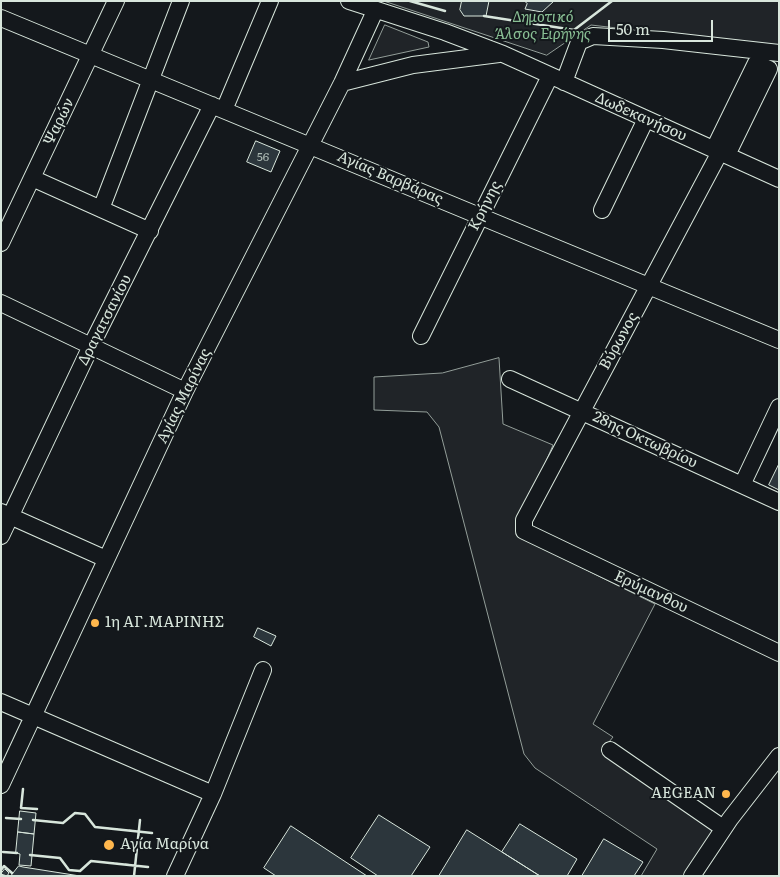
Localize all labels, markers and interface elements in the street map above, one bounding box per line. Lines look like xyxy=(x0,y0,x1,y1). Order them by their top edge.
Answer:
park label: Δημοτικό Άλσος Ειρήνης xyxy=(495,9,591,44)
scale bar xyxy=(610,10,715,42)
text: 50 m xyxy=(616,17,650,40)
street label: Δωδεκανήσου xyxy=(592,89,690,145)
street label: Ψαρών xyxy=(40,95,78,149)
street label: Αγίας Βαρβάρας xyxy=(334,148,446,208)
house number: 56 xyxy=(257,150,269,164)
street label: Κρήνης xyxy=(465,178,505,234)
street label: Δραγατσανίου xyxy=(74,272,136,368)
street label: Βύρωνος xyxy=(596,309,642,373)
street label: Αγίας Μαρίνας xyxy=(153,346,215,446)
street label: 28ης Οκτωβρίου xyxy=(590,408,700,472)
street label: Ερύμανθου xyxy=(611,567,691,617)
place label: 1η ΑΓ.ΜΑΡΙΝΗΣ xyxy=(105,614,224,632)
marker: 1η ΑΓ.ΜΑΡΙΝΗΣ xyxy=(89,617,101,629)
place label: AEGEAN xyxy=(651,785,716,803)
marker: AEGEAN xyxy=(720,788,732,800)
place label: Αγία Μαρίνα xyxy=(120,836,209,854)
marker: Αγία Μαρίνα xyxy=(102,838,116,852)

